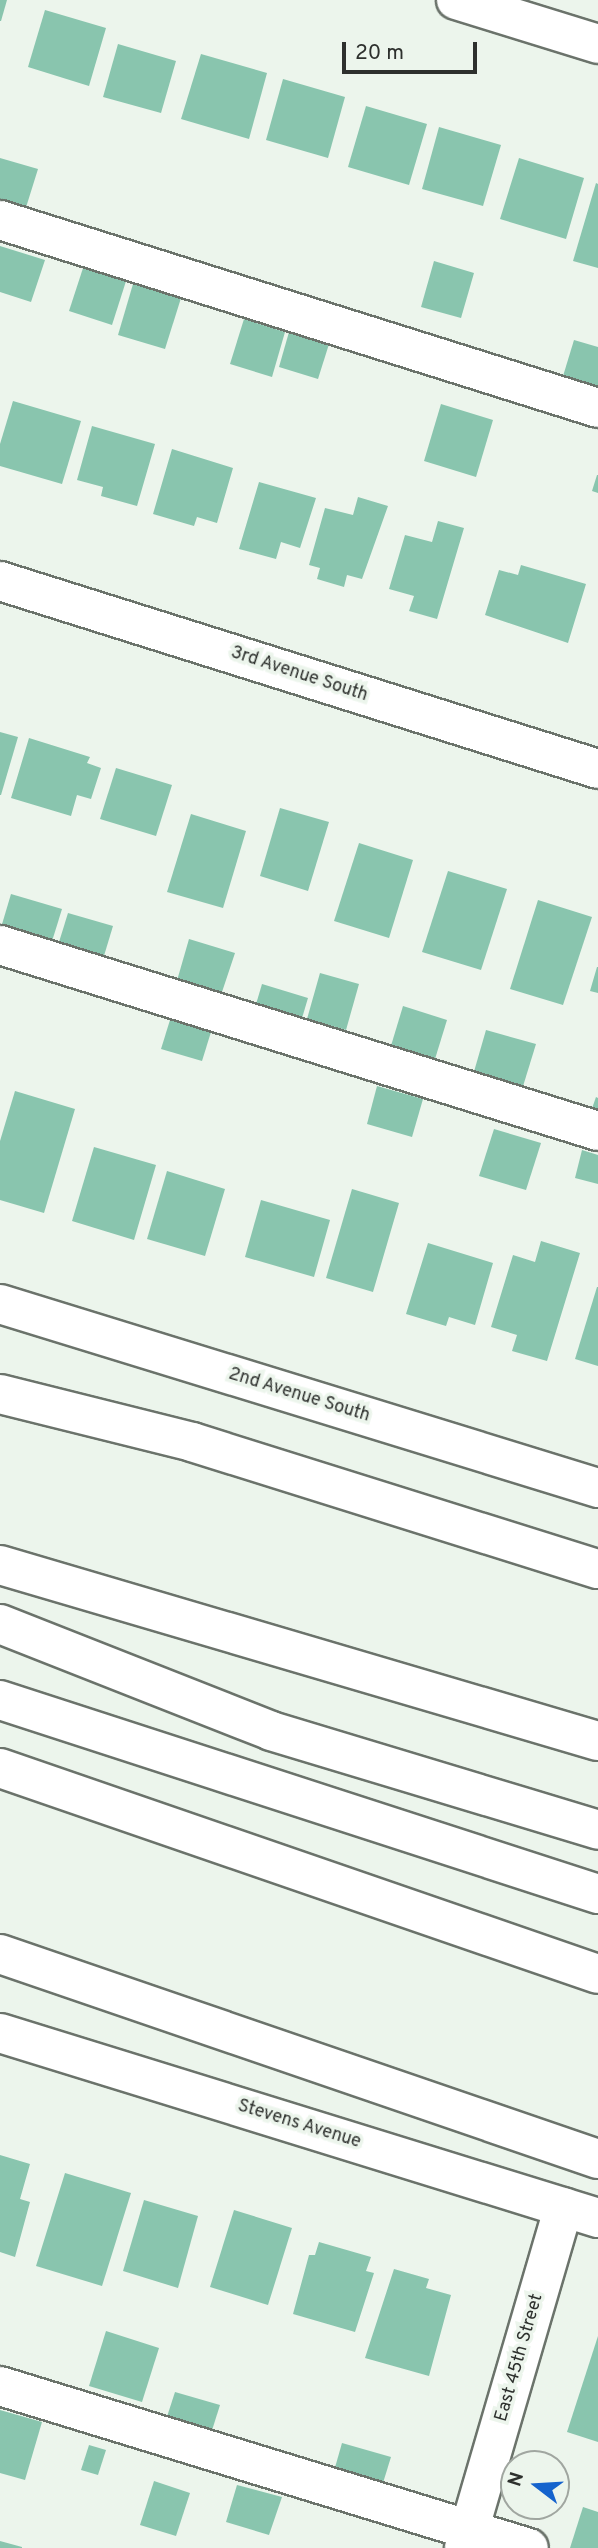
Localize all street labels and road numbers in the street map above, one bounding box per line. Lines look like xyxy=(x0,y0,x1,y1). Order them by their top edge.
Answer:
street label: 3rd Avenue South xyxy=(227,643,371,707)
street label: 2nd Avenue South xyxy=(225,1364,373,1428)
street label: Stevens Avenue xyxy=(234,2096,364,2154)
street label: East 45th Street xyxy=(491,2291,549,2425)

